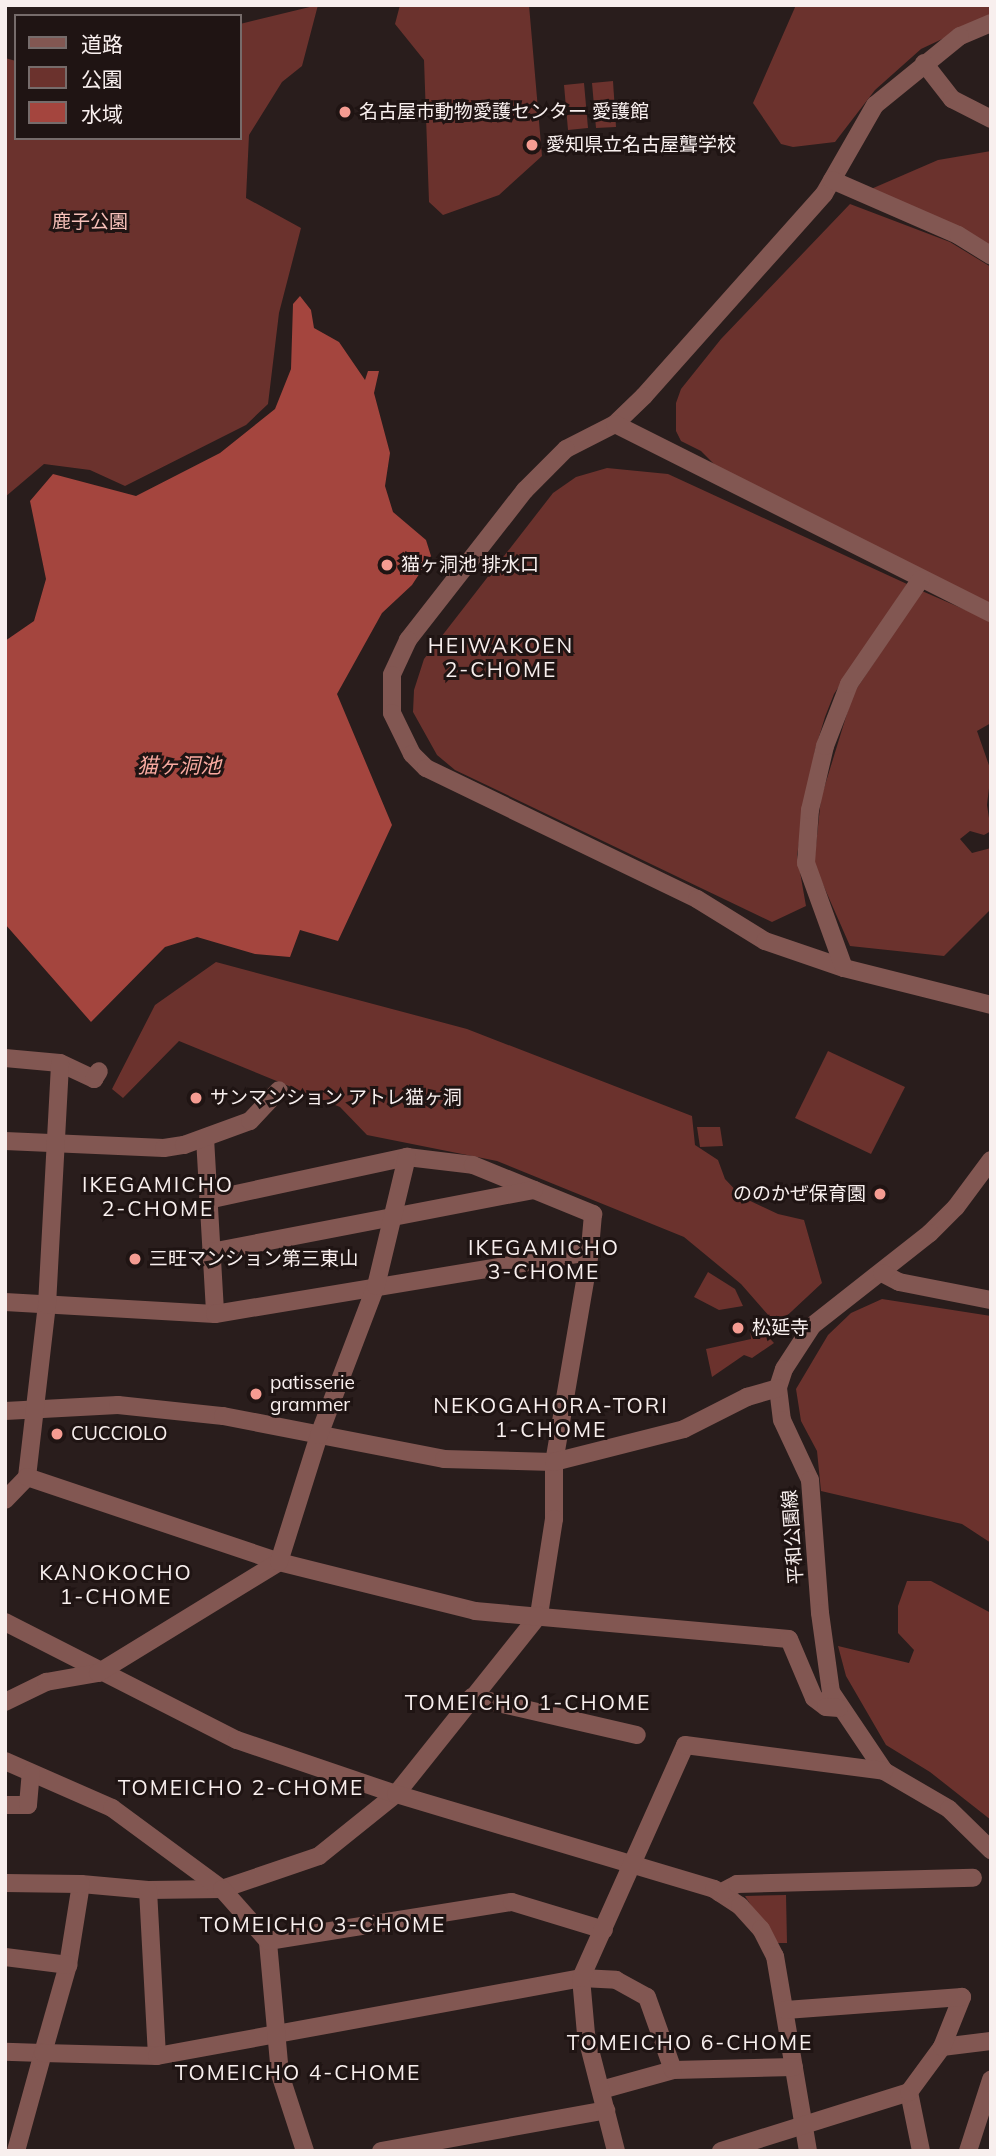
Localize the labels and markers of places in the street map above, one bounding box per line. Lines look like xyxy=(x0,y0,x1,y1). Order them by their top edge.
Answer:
place label: 名古屋市動物愛護センター 愛護館 xyxy=(359,101,649,123)
marker: 名古屋市動物愛護センター 愛護館 xyxy=(337,104,353,120)
place label: 愛知県立名古屋聾学校 xyxy=(546,134,736,156)
marker: 愛知県立名古屋聾学校 xyxy=(524,137,540,153)
place label: 猫ヶ洞池 排水口 xyxy=(401,554,539,576)
marker: 猫ヶ洞池 排水口 xyxy=(379,557,395,573)
place label: サンマンション アトレ猫ヶ洞 xyxy=(210,1087,462,1109)
marker: サンマンション アトレ猫ヶ洞 xyxy=(188,1090,204,1106)
place label: ののかぜ保育園 xyxy=(733,1183,866,1205)
marker: ののかぜ保育園 xyxy=(872,1186,888,1202)
place label: 三旺マンション第三東山 xyxy=(149,1248,358,1270)
marker: 三旺マンション第三東山 xyxy=(127,1251,143,1267)
place label: 松延寺 xyxy=(752,1317,809,1339)
marker: 松延寺 xyxy=(730,1320,746,1336)
place label: patisserie grammer xyxy=(270,1372,355,1416)
marker: patisserie grammer xyxy=(248,1386,264,1402)
place label: CUCCIOLO xyxy=(71,1423,167,1445)
marker: CUCCIOLO xyxy=(49,1426,65,1442)

